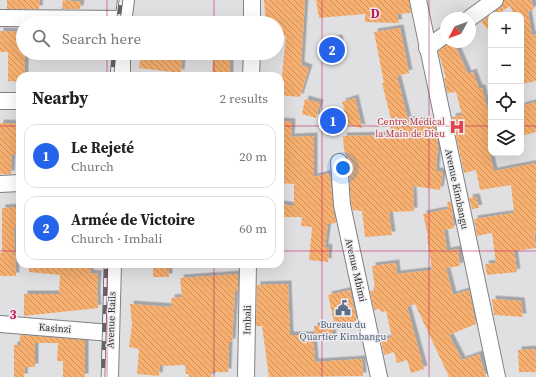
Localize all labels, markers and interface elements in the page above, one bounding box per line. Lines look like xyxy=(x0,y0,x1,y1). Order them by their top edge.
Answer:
text: D xyxy=(370,5,380,22)
north arrow xyxy=(440,12,476,48)
map controls xyxy=(488,12,524,156)
button: + xyxy=(488,12,524,48)
search box xyxy=(16,16,284,60)
icon: search xyxy=(30,27,52,49)
text: Search here xyxy=(62,28,141,49)
pin: 2 xyxy=(319,35,345,65)
button: − xyxy=(488,48,524,84)
button: locate xyxy=(488,84,524,120)
text: Nearby xyxy=(32,86,88,110)
text: 2 results xyxy=(220,90,268,107)
pin: 1 xyxy=(320,106,346,136)
place label: Centre Médical la Main de Dieu xyxy=(375,115,445,140)
hospital icon: Centre Médical la Main de Dieu xyxy=(448,118,466,136)
button: layers xyxy=(488,120,524,156)
text: Le Rejeté xyxy=(71,137,134,158)
text: 1 xyxy=(42,148,50,165)
text: 20 m xyxy=(239,148,267,165)
street label: Avenue Kimbangu xyxy=(442,148,472,230)
text: Church xyxy=(71,158,114,175)
your location xyxy=(333,158,353,178)
text: Armée de Victoire xyxy=(71,209,195,230)
text: 2 xyxy=(42,220,50,237)
text: 60 m xyxy=(239,220,267,237)
text: Church · Imbali xyxy=(71,230,162,247)
street label: Avenue Mbimi xyxy=(342,237,370,303)
street label: Avenue Rails xyxy=(104,291,118,349)
public building icon: Bureau du Quartier Kimbangu xyxy=(334,299,352,317)
street label: Imbali xyxy=(240,305,254,335)
text: 3 xyxy=(9,306,17,323)
place label: Bureau du Quartier Kimbangu xyxy=(300,318,387,343)
street label: Kasinzi xyxy=(38,320,72,336)

